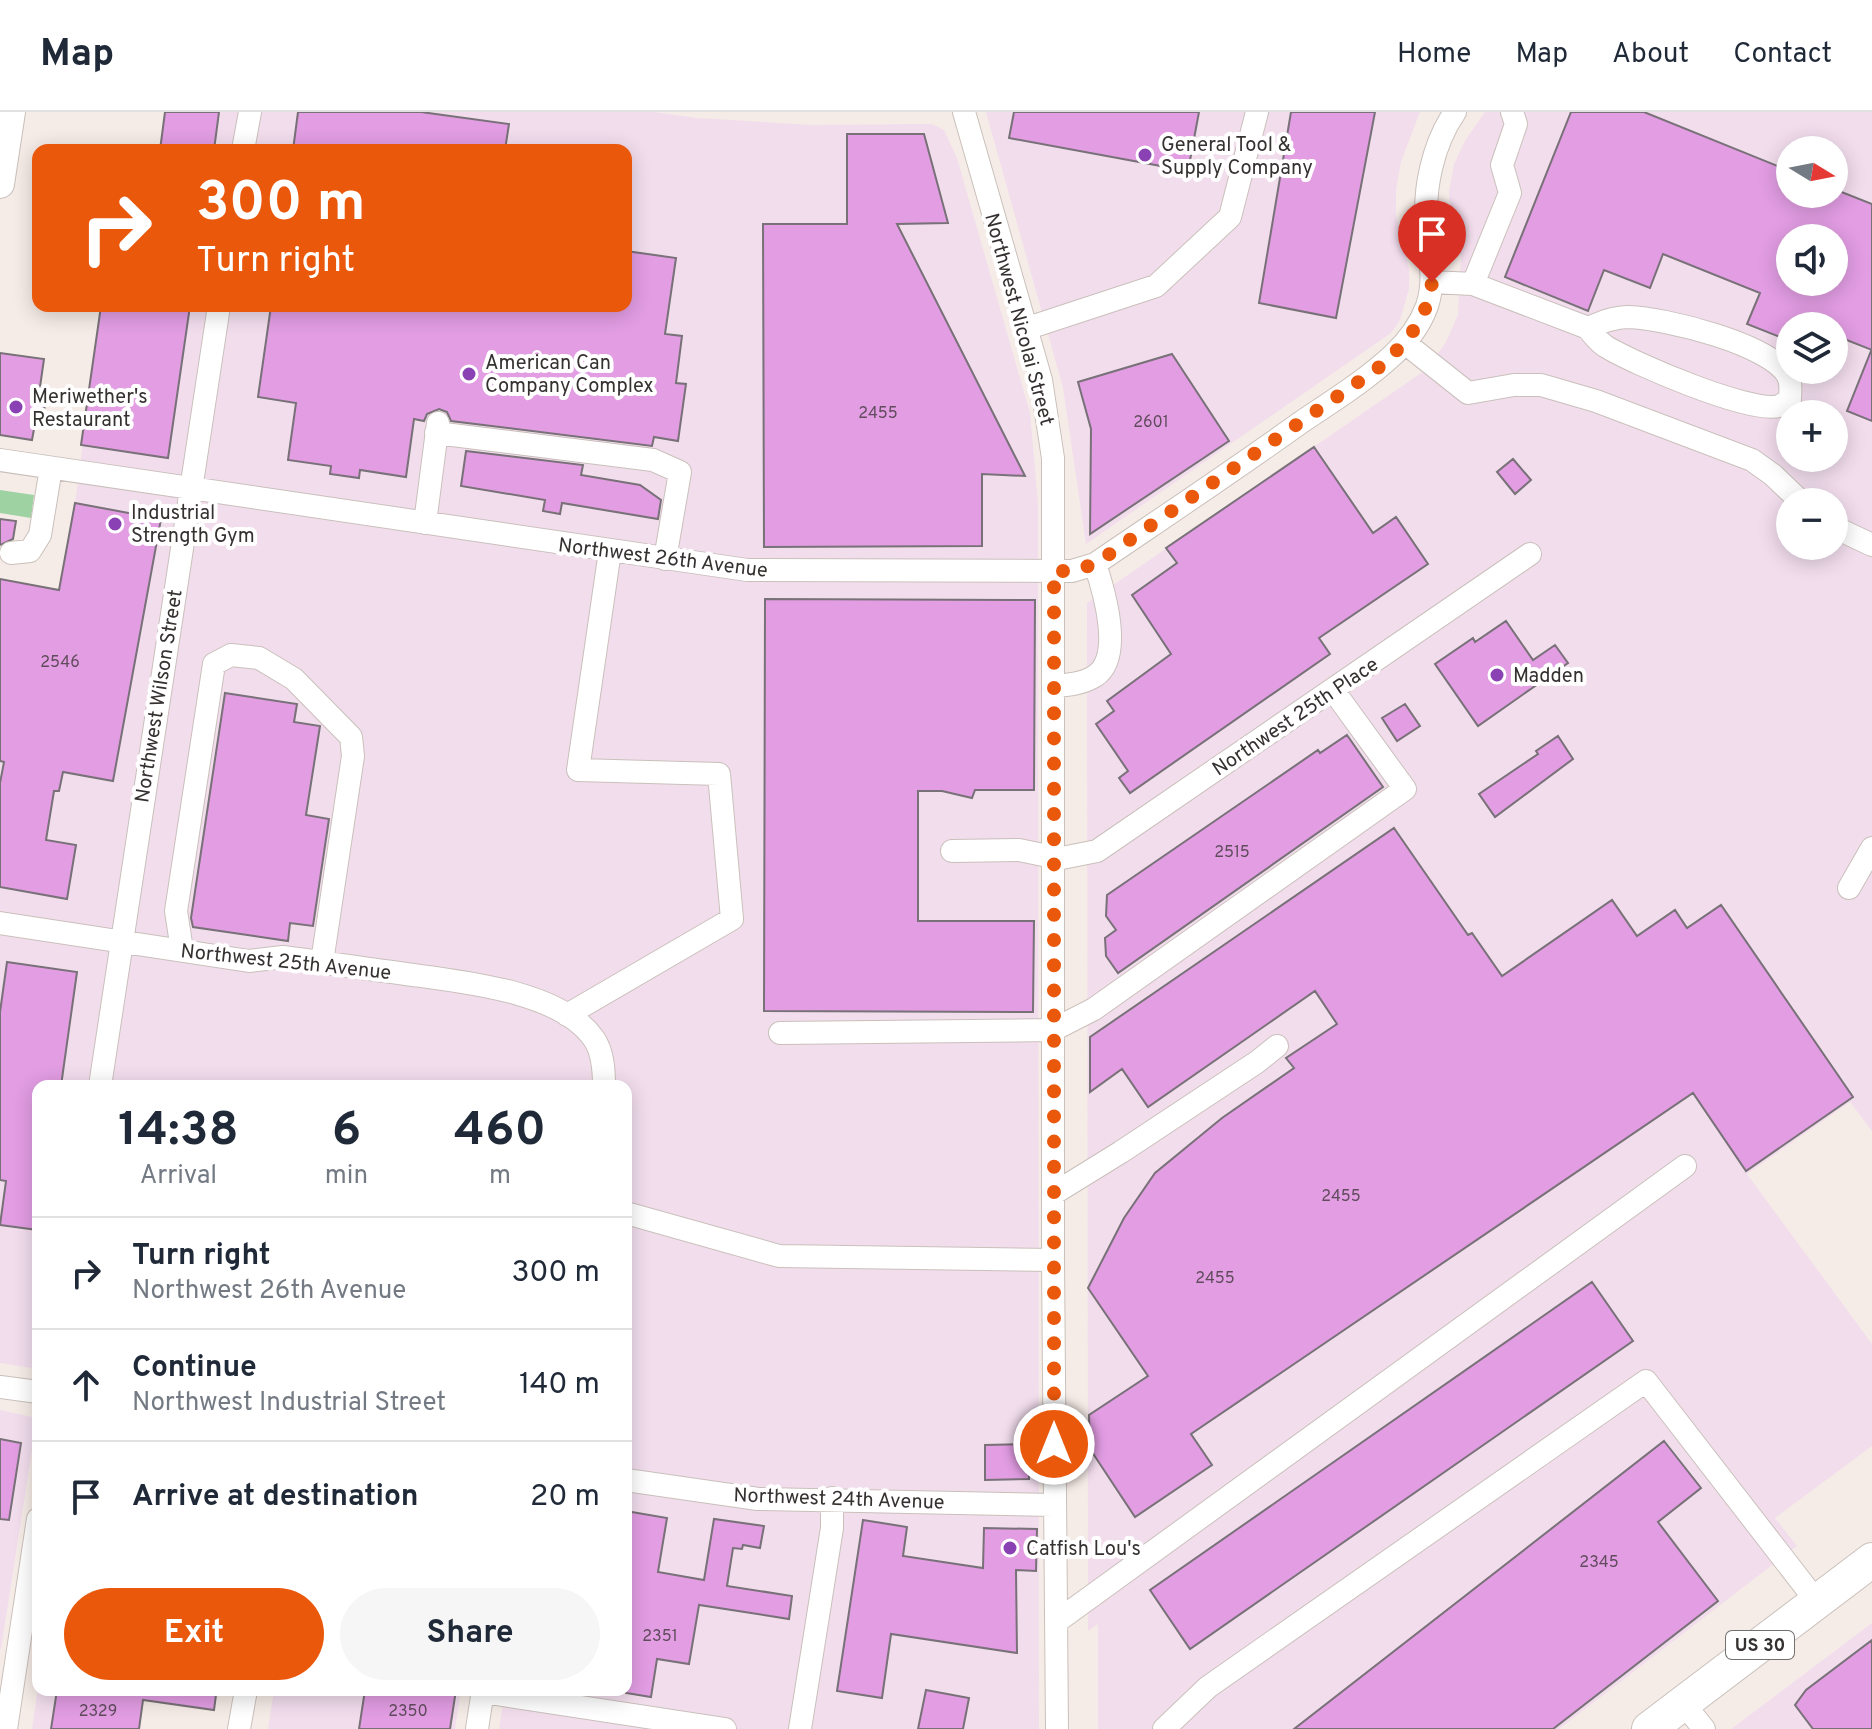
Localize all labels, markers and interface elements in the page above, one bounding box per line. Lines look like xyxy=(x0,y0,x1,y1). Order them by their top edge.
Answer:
text: Map xyxy=(40,31,114,80)
text: Home xyxy=(1397,37,1471,73)
text: Map xyxy=(1515,37,1568,73)
text: About xyxy=(1612,37,1689,73)
text: Contact xyxy=(1733,37,1832,73)
place label: General Tool & Supply Company xyxy=(1161,133,1313,182)
north arrow xyxy=(1776,136,1848,208)
map controls xyxy=(1776,136,1848,560)
marker: General Tool & Supply Company xyxy=(1136,146,1154,164)
text: 300 m xyxy=(196,170,366,240)
icon: right xyxy=(64,176,168,280)
pin xyxy=(1398,200,1466,282)
street label: Northwest Nicolai Street xyxy=(977,210,1059,429)
icon: arrive xyxy=(1410,212,1454,256)
button: sound xyxy=(1776,224,1848,296)
text: Turn right xyxy=(196,239,355,285)
button: layers xyxy=(1776,312,1848,384)
place label: American Can Company Complex xyxy=(485,351,654,400)
marker: American Can Company Complex xyxy=(460,365,478,383)
place label: Meriwether's Restaurant xyxy=(32,385,148,434)
marker: Meriwether's Restaurant xyxy=(7,398,25,416)
button: + xyxy=(1776,400,1848,472)
house number: 2455 xyxy=(858,404,898,424)
house number: 2601 xyxy=(1133,413,1169,433)
button: − xyxy=(1776,488,1848,560)
place label: Industrial Strength Gym xyxy=(131,501,255,550)
marker: Industrial Strength Gym xyxy=(106,515,124,533)
street label: Northwest 26th Avenue xyxy=(556,533,769,585)
street label: Northwest Wilson Street xyxy=(130,588,190,805)
street label: Northwest 25th Place xyxy=(1208,652,1384,783)
house number: 2546 xyxy=(40,653,80,673)
place label: Madden xyxy=(1513,664,1584,690)
marker: Madden xyxy=(1488,666,1506,684)
house number: 2515 xyxy=(1214,843,1250,863)
street label: Northwest 25th Avenue xyxy=(179,939,392,987)
text: 14:38 xyxy=(118,1102,239,1162)
text: 6 xyxy=(332,1102,361,1162)
text: 460 xyxy=(454,1102,546,1162)
text: Arrival xyxy=(140,1160,217,1193)
text: min xyxy=(325,1160,368,1193)
text: m xyxy=(489,1160,511,1193)
house number: 2455 xyxy=(1321,1187,1361,1207)
text: Turn right xyxy=(132,1238,270,1275)
icon: right xyxy=(64,1251,108,1295)
text: 300 m xyxy=(511,1255,600,1292)
house number: 2455 xyxy=(1195,1269,1235,1289)
text: Northwest 26th Avenue xyxy=(132,1275,406,1308)
text: Continue xyxy=(132,1350,257,1387)
icon: ahead xyxy=(64,1363,108,1407)
text: 140 m xyxy=(519,1367,600,1404)
text: Northwest Industrial Street xyxy=(132,1387,446,1420)
position arrow xyxy=(1012,1402,1096,1486)
icon: arrive xyxy=(64,1475,108,1519)
text: Arrive at destination xyxy=(132,1479,418,1516)
text: 20 m xyxy=(530,1479,600,1516)
street label: Northwest 24th Avenue xyxy=(733,1483,945,1517)
place label: Catfish Lou's xyxy=(1026,1537,1141,1563)
marker: Catfish Lou's xyxy=(1001,1539,1019,1557)
house number: 2345 xyxy=(1579,1553,1619,1573)
button: Exit xyxy=(64,1588,324,1680)
button: Share xyxy=(340,1588,600,1680)
house number: 2351 xyxy=(642,1627,678,1647)
road number: US 30 xyxy=(1726,1631,1794,1659)
house number: 2329 xyxy=(79,1702,117,1722)
house number: 2350 xyxy=(388,1702,428,1722)

